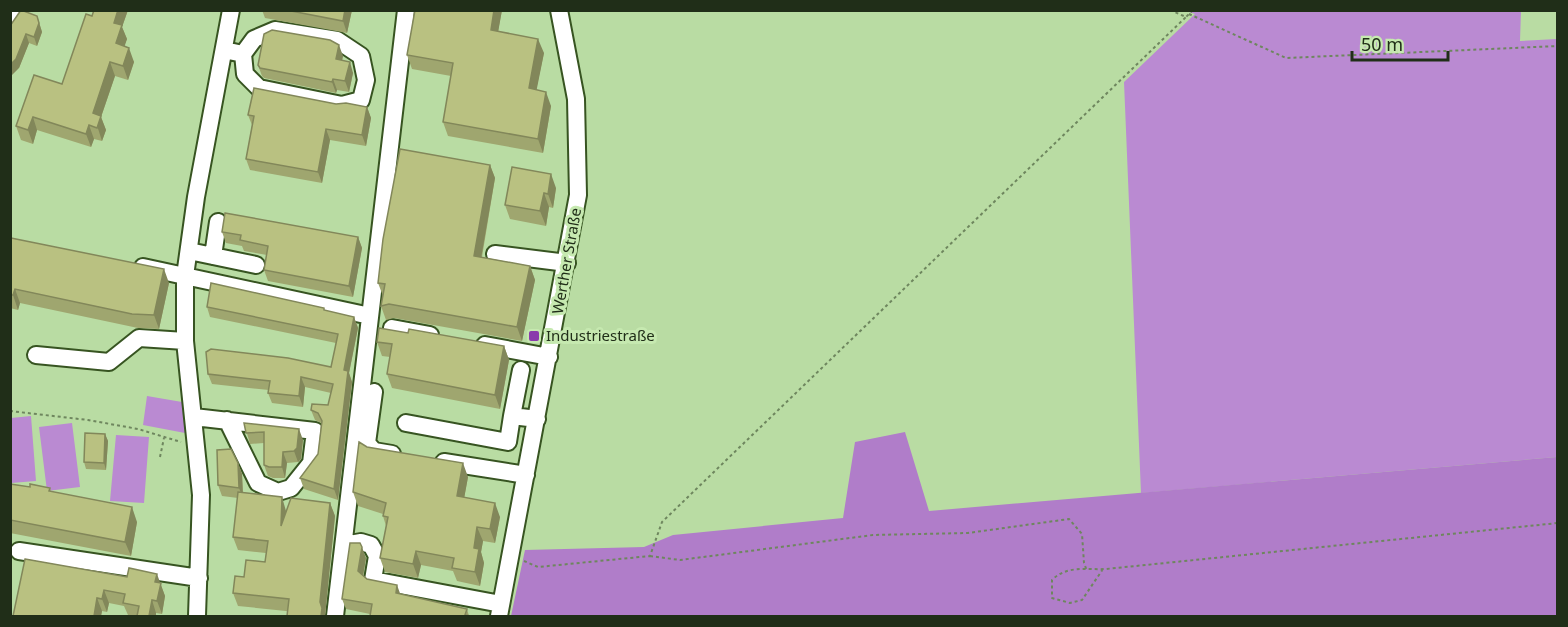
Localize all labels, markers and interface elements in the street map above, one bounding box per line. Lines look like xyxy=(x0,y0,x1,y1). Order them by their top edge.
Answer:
scale bar xyxy=(1352,24,1448,62)
text: 50 m xyxy=(1361,32,1403,56)
street label: Werther Straße xyxy=(547,206,585,315)
place label: Industriestraße xyxy=(546,325,655,345)
marker: Industriestraße xyxy=(527,329,541,343)

